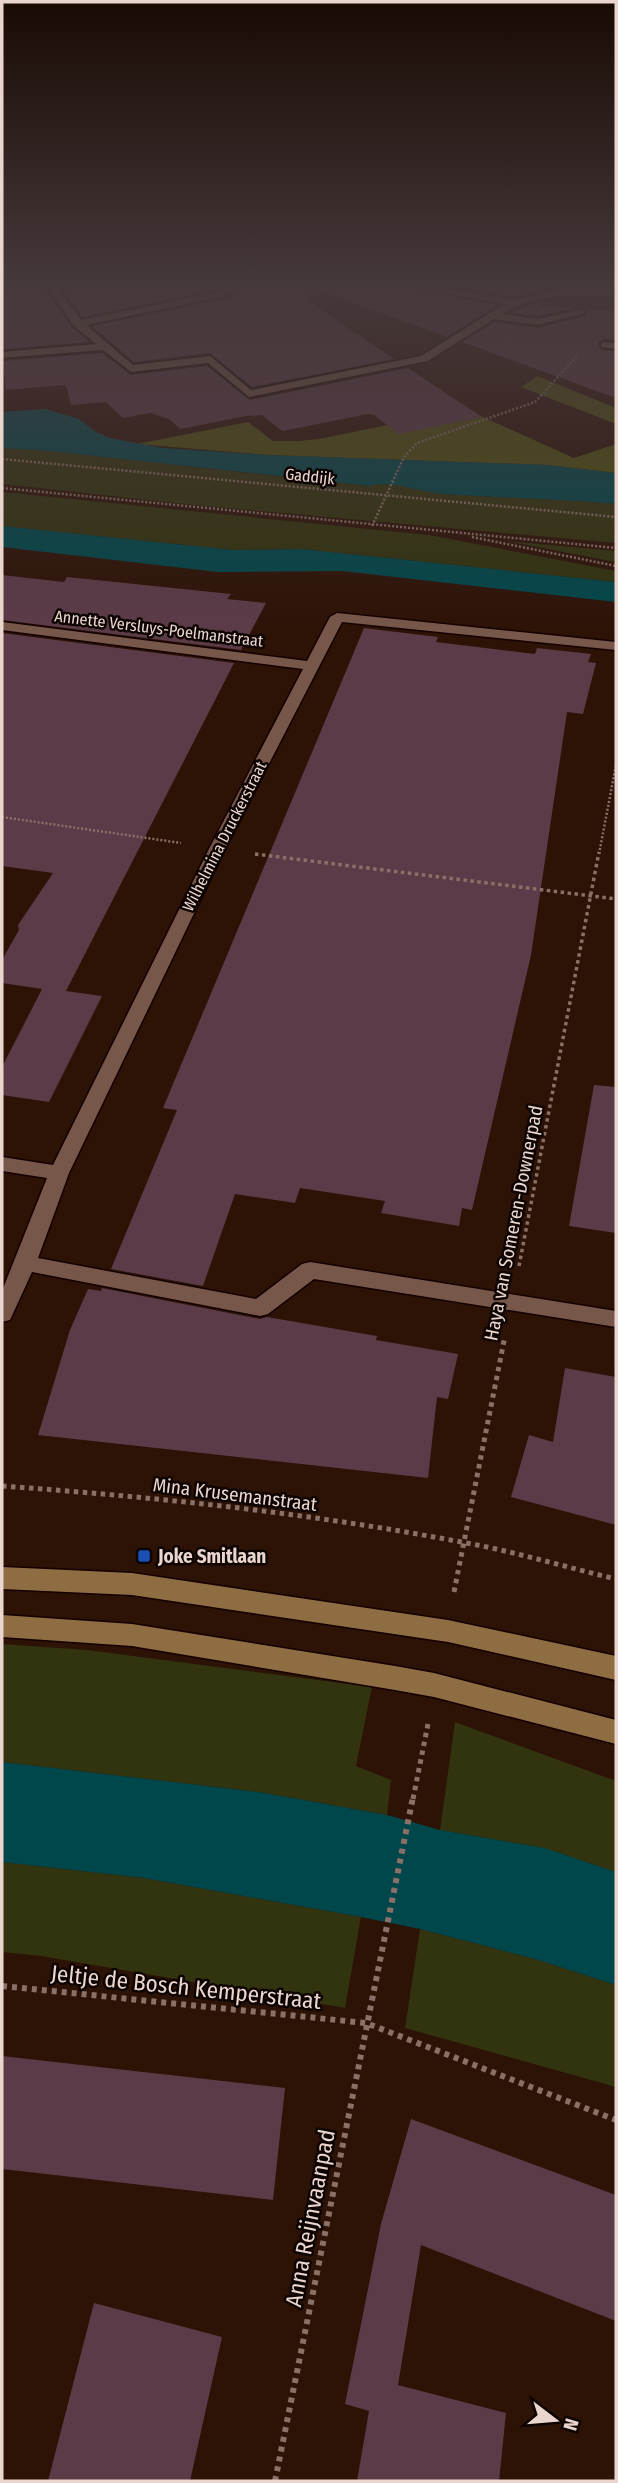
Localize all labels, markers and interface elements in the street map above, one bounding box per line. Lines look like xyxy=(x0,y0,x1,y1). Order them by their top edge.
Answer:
street label: Gaddijk xyxy=(284,464,336,489)
street label: Annette Versluys-Poelmanstraat xyxy=(54,606,265,651)
street label: Wilhelmina Druckerstraat xyxy=(178,757,271,914)
street label: Haya van Someren-Downerpad xyxy=(479,1103,548,1343)
street label: Mina Krusemanstraat xyxy=(152,1473,319,1516)
place label: Joke Smitlaan xyxy=(157,1545,266,1568)
marker: Joke Smitlaan xyxy=(136,1548,152,1564)
street label: Jeltje de Bosch Kemperstraat xyxy=(49,1959,323,2015)
street label: Anna Reijnvaanpad xyxy=(279,2127,341,2309)
north arrow xyxy=(520,2385,590,2455)
text: N xyxy=(558,2416,583,2433)

